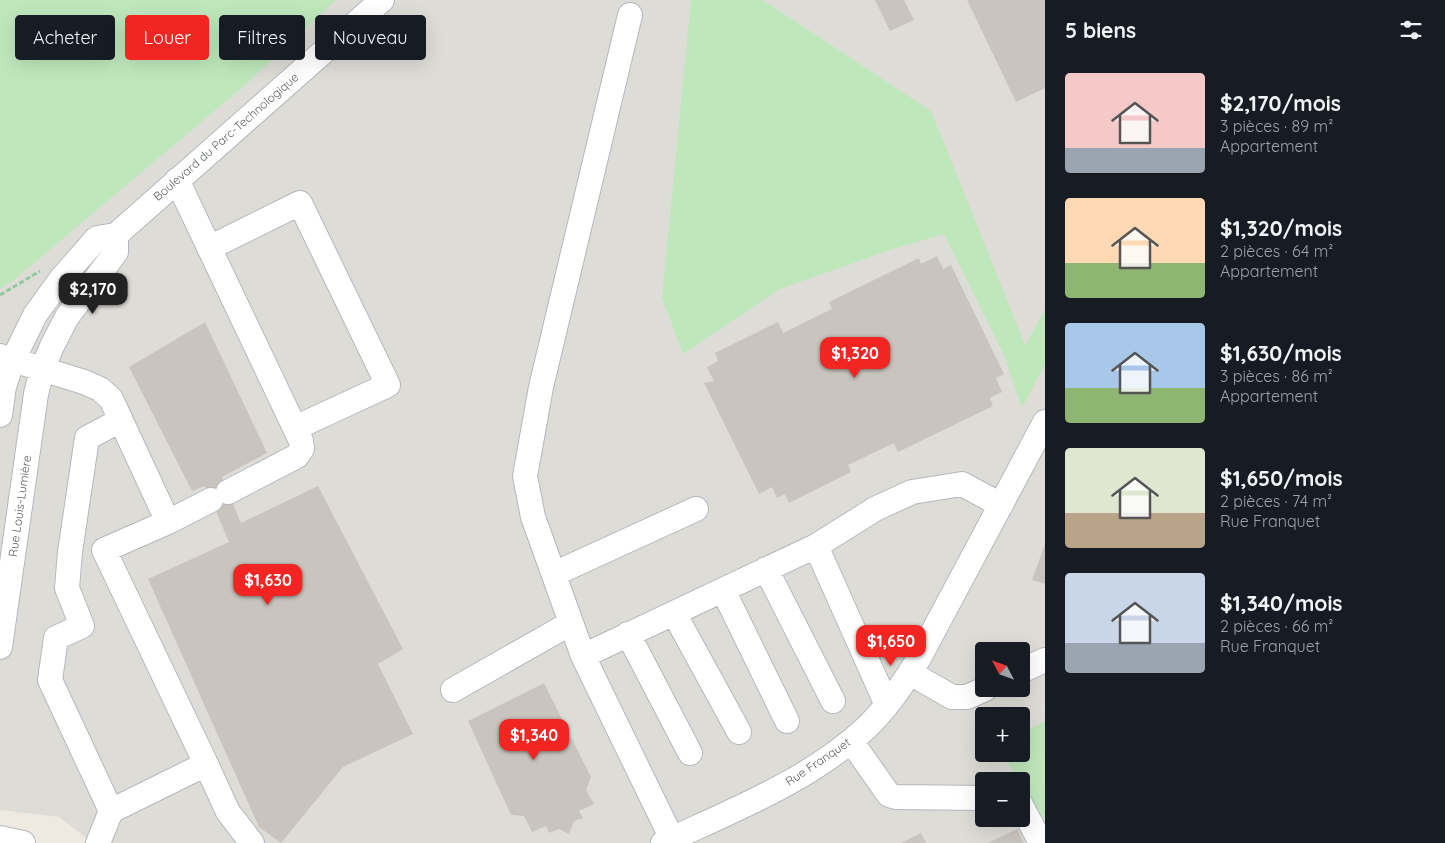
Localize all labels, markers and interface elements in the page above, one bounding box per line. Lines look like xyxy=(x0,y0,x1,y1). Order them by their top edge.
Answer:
chip: Acheter xyxy=(15,15,115,60)
chip: Louer xyxy=(125,15,209,60)
chip: Filtres xyxy=(219,15,305,60)
chip: Nouveau xyxy=(315,15,426,60)
icon: filters xyxy=(1397,16,1425,44)
text: 5 biens xyxy=(1065,17,1136,43)
street label: Boulevard du Parc-Technologique xyxy=(150,69,302,204)
text: $2,170/mois xyxy=(1220,90,1341,116)
icon: home xyxy=(1105,93,1165,153)
text: 3 pièces · 89 m² xyxy=(1220,116,1333,136)
text: Appartement xyxy=(1220,136,1318,156)
text: $1,320/mois xyxy=(1220,215,1342,241)
icon: home xyxy=(1105,218,1165,278)
text: 2 pièces · 64 m² xyxy=(1220,241,1333,261)
text: Appartement xyxy=(1220,261,1318,281)
pin: $2,170 xyxy=(52,272,134,315)
text: $2,170 xyxy=(70,279,116,299)
pin: $1,320 xyxy=(814,336,896,379)
text: $1,630/mois xyxy=(1220,340,1342,366)
text: $1,320 xyxy=(831,343,879,363)
icon: home xyxy=(1105,343,1165,403)
text: 3 pièces · 86 m² xyxy=(1220,366,1333,386)
text: Appartement xyxy=(1220,386,1318,406)
street label: Rue Louis-Lumière xyxy=(5,454,34,558)
text: $1,650/mois xyxy=(1220,465,1343,491)
icon: home xyxy=(1105,468,1165,528)
text: 2 pièces · 74 m² xyxy=(1220,491,1332,511)
text: Rue Franquet xyxy=(1220,511,1320,531)
pin: $1,630 xyxy=(227,564,309,606)
text: $1,630 xyxy=(244,570,292,590)
text: $1,340/mois xyxy=(1220,590,1342,616)
icon: home xyxy=(1105,593,1165,653)
text: 2 pièces · 66 m² xyxy=(1220,616,1333,636)
pin: $1,650 xyxy=(850,624,932,667)
text: $1,650 xyxy=(867,631,915,651)
text: Rue Franquet xyxy=(1220,636,1320,656)
north arrow xyxy=(975,642,1030,698)
map controls xyxy=(975,642,1030,827)
button: + xyxy=(975,707,1030,762)
pin: $1,340 xyxy=(493,718,575,761)
text: $1,340 xyxy=(510,725,558,745)
street label: Rue Franquet xyxy=(782,734,853,789)
button: − xyxy=(975,772,1030,827)

